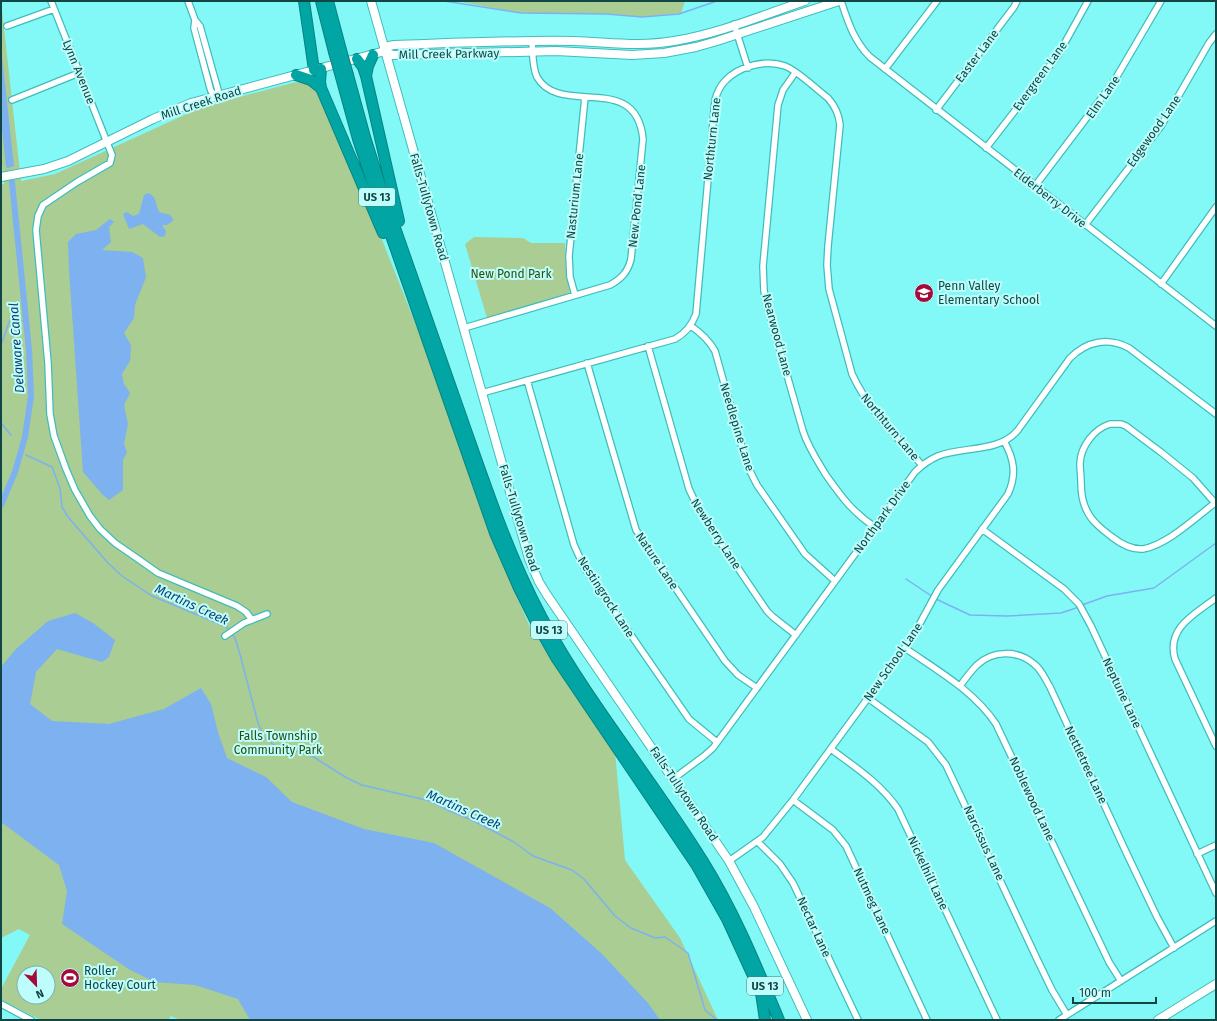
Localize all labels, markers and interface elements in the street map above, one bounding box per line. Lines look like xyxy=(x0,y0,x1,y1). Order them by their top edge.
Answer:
street label: Easter Lane xyxy=(953,27,1001,85)
street label: Lynn Avenue xyxy=(60,38,98,106)
street label: Evergreen Lane xyxy=(1010,38,1070,114)
street label: Mill Creek Parkway xyxy=(399,46,499,62)
street label: Elm Lane xyxy=(1083,73,1123,121)
street label: Mill Creek Road xyxy=(159,83,243,123)
street label: Edgewood Lane xyxy=(1124,92,1184,170)
street label: Northturn Lane xyxy=(701,97,723,181)
street label: Falls-Tullytown Road xyxy=(407,151,451,263)
street label: Nasturium Lane xyxy=(564,153,586,239)
street label: New Pond Lane xyxy=(626,164,648,248)
street label: Elderberry Drive xyxy=(1011,165,1089,231)
road number: US 13 xyxy=(359,188,395,206)
park label: New Pond Park xyxy=(470,267,552,281)
place label: Penn Valley Elementary School xyxy=(938,279,1040,307)
school or university icon: Penn Valley Elementary School xyxy=(913,282,935,304)
street label: Nearwood Lane xyxy=(759,292,795,378)
water label: Delaware Canal xyxy=(6,302,27,394)
street label: Needlepine Lane xyxy=(717,381,757,473)
street label: Northturn Lane xyxy=(858,391,922,463)
street label: Falls-Tullytown Road xyxy=(496,463,542,573)
street label: Northpark Drive xyxy=(851,478,913,556)
street label: Newberry Lane xyxy=(688,496,744,572)
street label: Nature Lane xyxy=(633,530,681,592)
street label: Nestingrock Lane xyxy=(575,554,637,640)
water label: Martins Creek xyxy=(153,581,231,628)
street label: New School Lane xyxy=(861,620,925,704)
road number: US 13 xyxy=(531,621,567,639)
street label: Neptune Lane xyxy=(1100,656,1144,730)
street label: Nettletree Lane xyxy=(1062,724,1110,806)
park label: Falls Township Community Park xyxy=(234,729,323,757)
street label: Falls-Tullytown Road xyxy=(647,744,721,844)
street label: Noblewood Lane xyxy=(1006,755,1058,843)
water label: Martins Creek xyxy=(424,786,503,832)
street label: Narcissus Lane xyxy=(961,803,1007,883)
street label: Nickelhill Lane xyxy=(905,834,951,912)
street label: Nutmeg Lane xyxy=(851,866,893,936)
street label: Nectar Lane xyxy=(794,895,834,959)
place label: Roller Hockey Court xyxy=(84,964,157,992)
north arrow xyxy=(16,965,56,1005)
sports icon: Roller Hockey Court xyxy=(59,967,81,989)
road number: US 13 xyxy=(747,977,783,995)
scale bar xyxy=(1073,979,1156,1005)
text: N xyxy=(34,986,46,1001)
text: 100 m xyxy=(1079,986,1111,1000)

